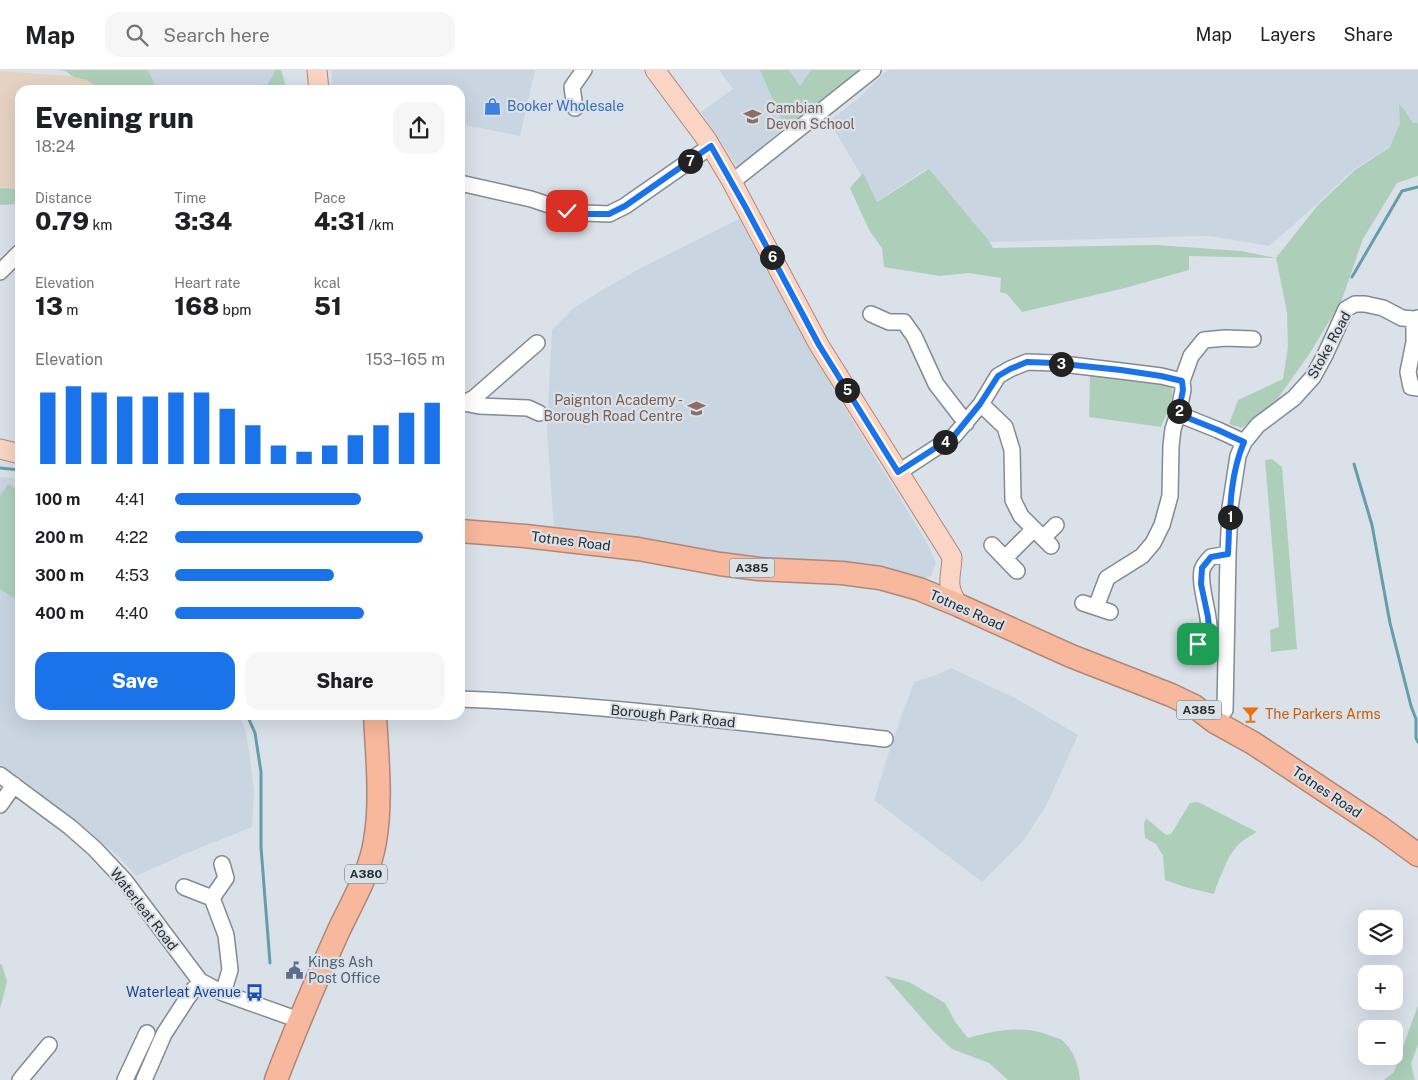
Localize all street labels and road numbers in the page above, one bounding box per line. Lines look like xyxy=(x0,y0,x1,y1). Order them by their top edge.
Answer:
street label: Stoke Road xyxy=(1304,309,1354,381)
street label: Totnes Road xyxy=(530,528,612,554)
road number: A385 xyxy=(730,558,774,578)
street label: Totnes Road xyxy=(927,586,1007,634)
road number: A385 xyxy=(1176,700,1222,720)
street label: Borough Park Road xyxy=(610,701,736,731)
street label: Totnes Road xyxy=(1289,763,1365,821)
road number: A380 xyxy=(345,864,387,884)
street label: Waterleat Road xyxy=(107,865,181,953)

